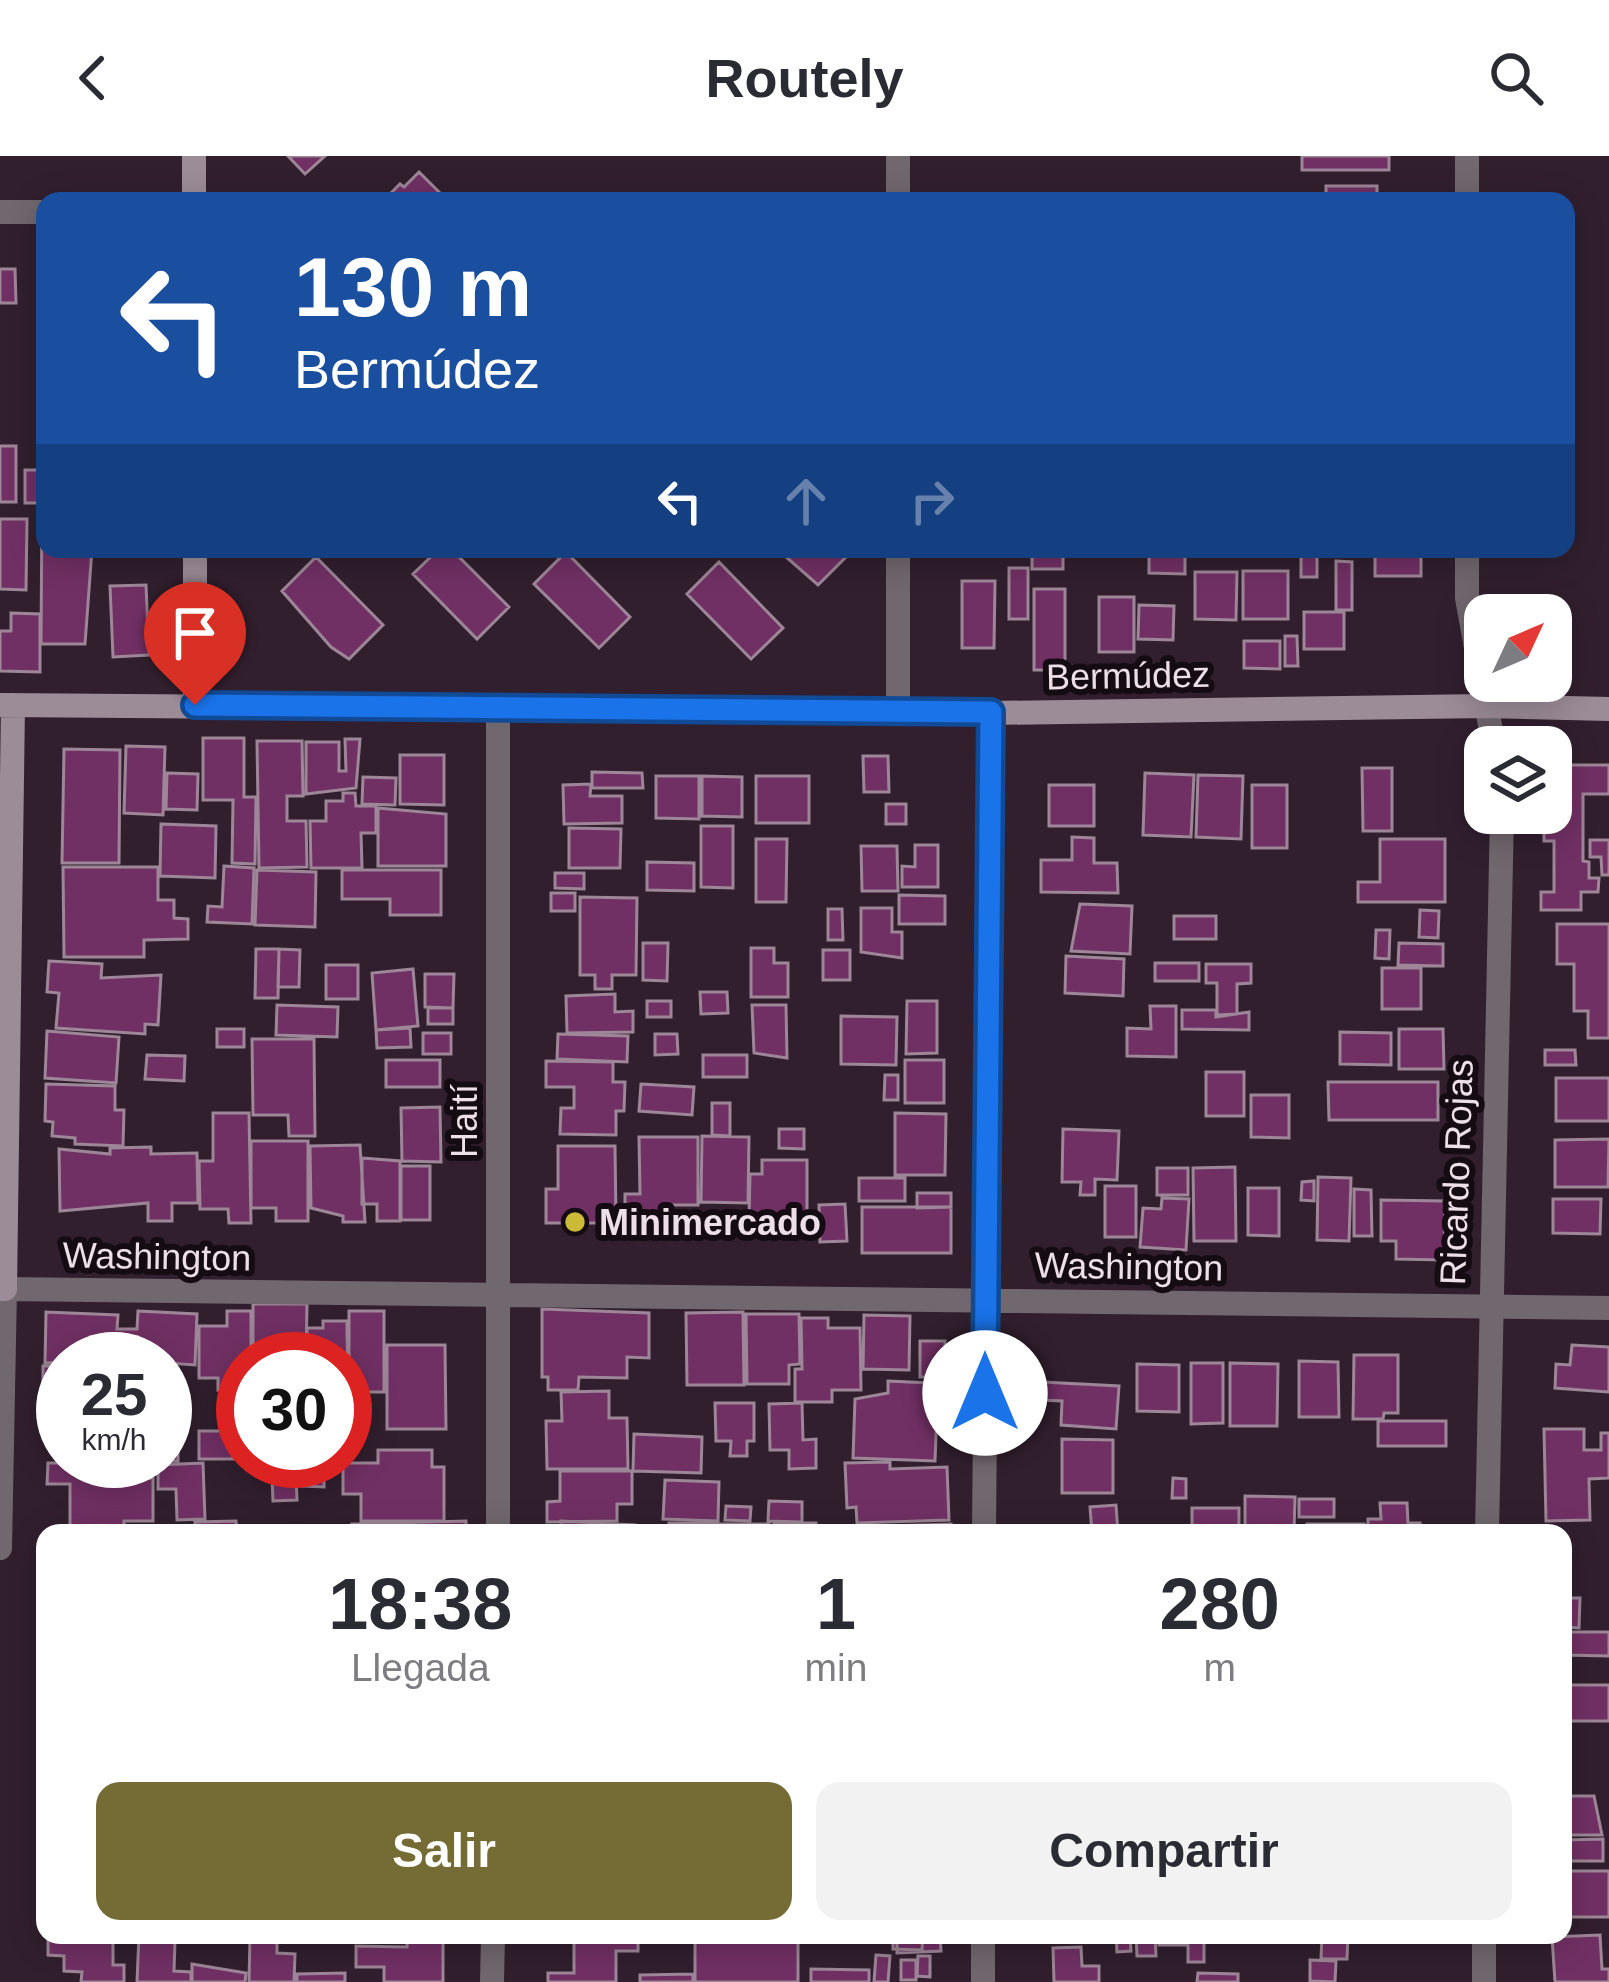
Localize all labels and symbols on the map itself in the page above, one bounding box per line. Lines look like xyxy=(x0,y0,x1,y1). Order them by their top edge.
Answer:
pin xyxy=(144,582,246,705)
north arrow xyxy=(1464,594,1572,702)
street label: Bermúdez xyxy=(1046,654,1210,697)
street label: Ricardo Rojas xyxy=(1432,1058,1481,1286)
street label: Haití xyxy=(444,1084,485,1158)
place label: Minimercado xyxy=(599,1202,821,1243)
marker: Minimercado xyxy=(562,1209,588,1235)
street label: Washington xyxy=(62,1234,252,1279)
street label: Washington xyxy=(1034,1244,1224,1289)
position arrow xyxy=(922,1330,1048,1456)
speed limit sign: 30 xyxy=(216,1332,372,1488)

